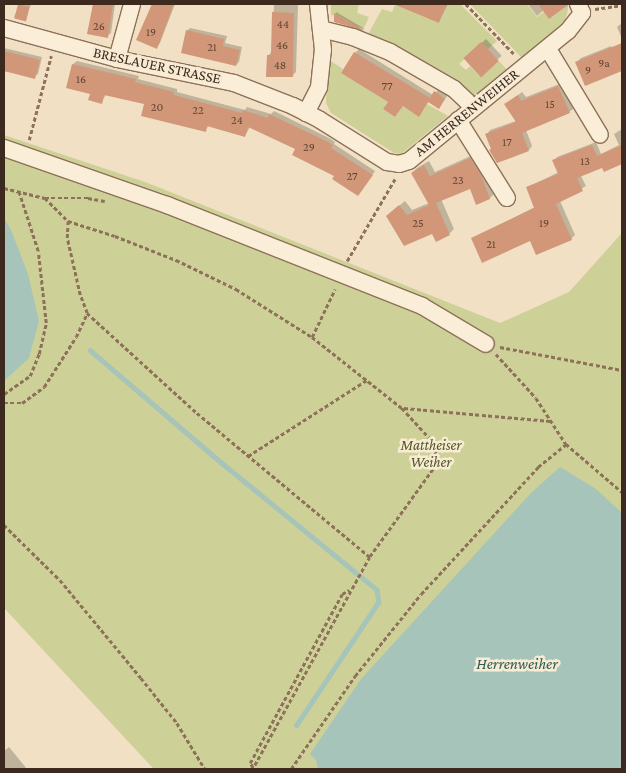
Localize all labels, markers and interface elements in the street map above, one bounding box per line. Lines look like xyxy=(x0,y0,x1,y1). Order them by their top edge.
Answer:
house number: 44 xyxy=(277,18,289,32)
house number: 26 xyxy=(93,20,105,34)
house number: 19 xyxy=(146,26,156,40)
house number: 46 xyxy=(276,39,288,53)
house number: 21 xyxy=(207,41,217,55)
street label: BRESLAUER STRASSE xyxy=(91,44,223,88)
house number: 9a xyxy=(598,57,610,71)
house number: 48 xyxy=(274,59,286,73)
house number: 9 xyxy=(585,64,591,78)
street label: AM HERRENWEIHER xyxy=(411,65,523,161)
house number: 16 xyxy=(76,73,86,87)
house number: 77 xyxy=(381,80,393,94)
house number: 15 xyxy=(545,98,555,112)
house number: 20 xyxy=(151,101,163,115)
house number: 22 xyxy=(192,104,204,118)
house number: 24 xyxy=(231,114,243,128)
house number: 17 xyxy=(502,136,512,150)
house number: 29 xyxy=(303,141,315,155)
house number: 13 xyxy=(580,155,590,169)
house number: 27 xyxy=(346,170,358,184)
house number: 23 xyxy=(452,174,464,188)
house number: 25 xyxy=(412,217,424,231)
house number: 19 xyxy=(539,217,549,231)
house number: 21 xyxy=(486,238,496,252)
park label: Mattheiser Weiher xyxy=(401,436,461,471)
water label: Herrenweiher xyxy=(476,654,558,674)

